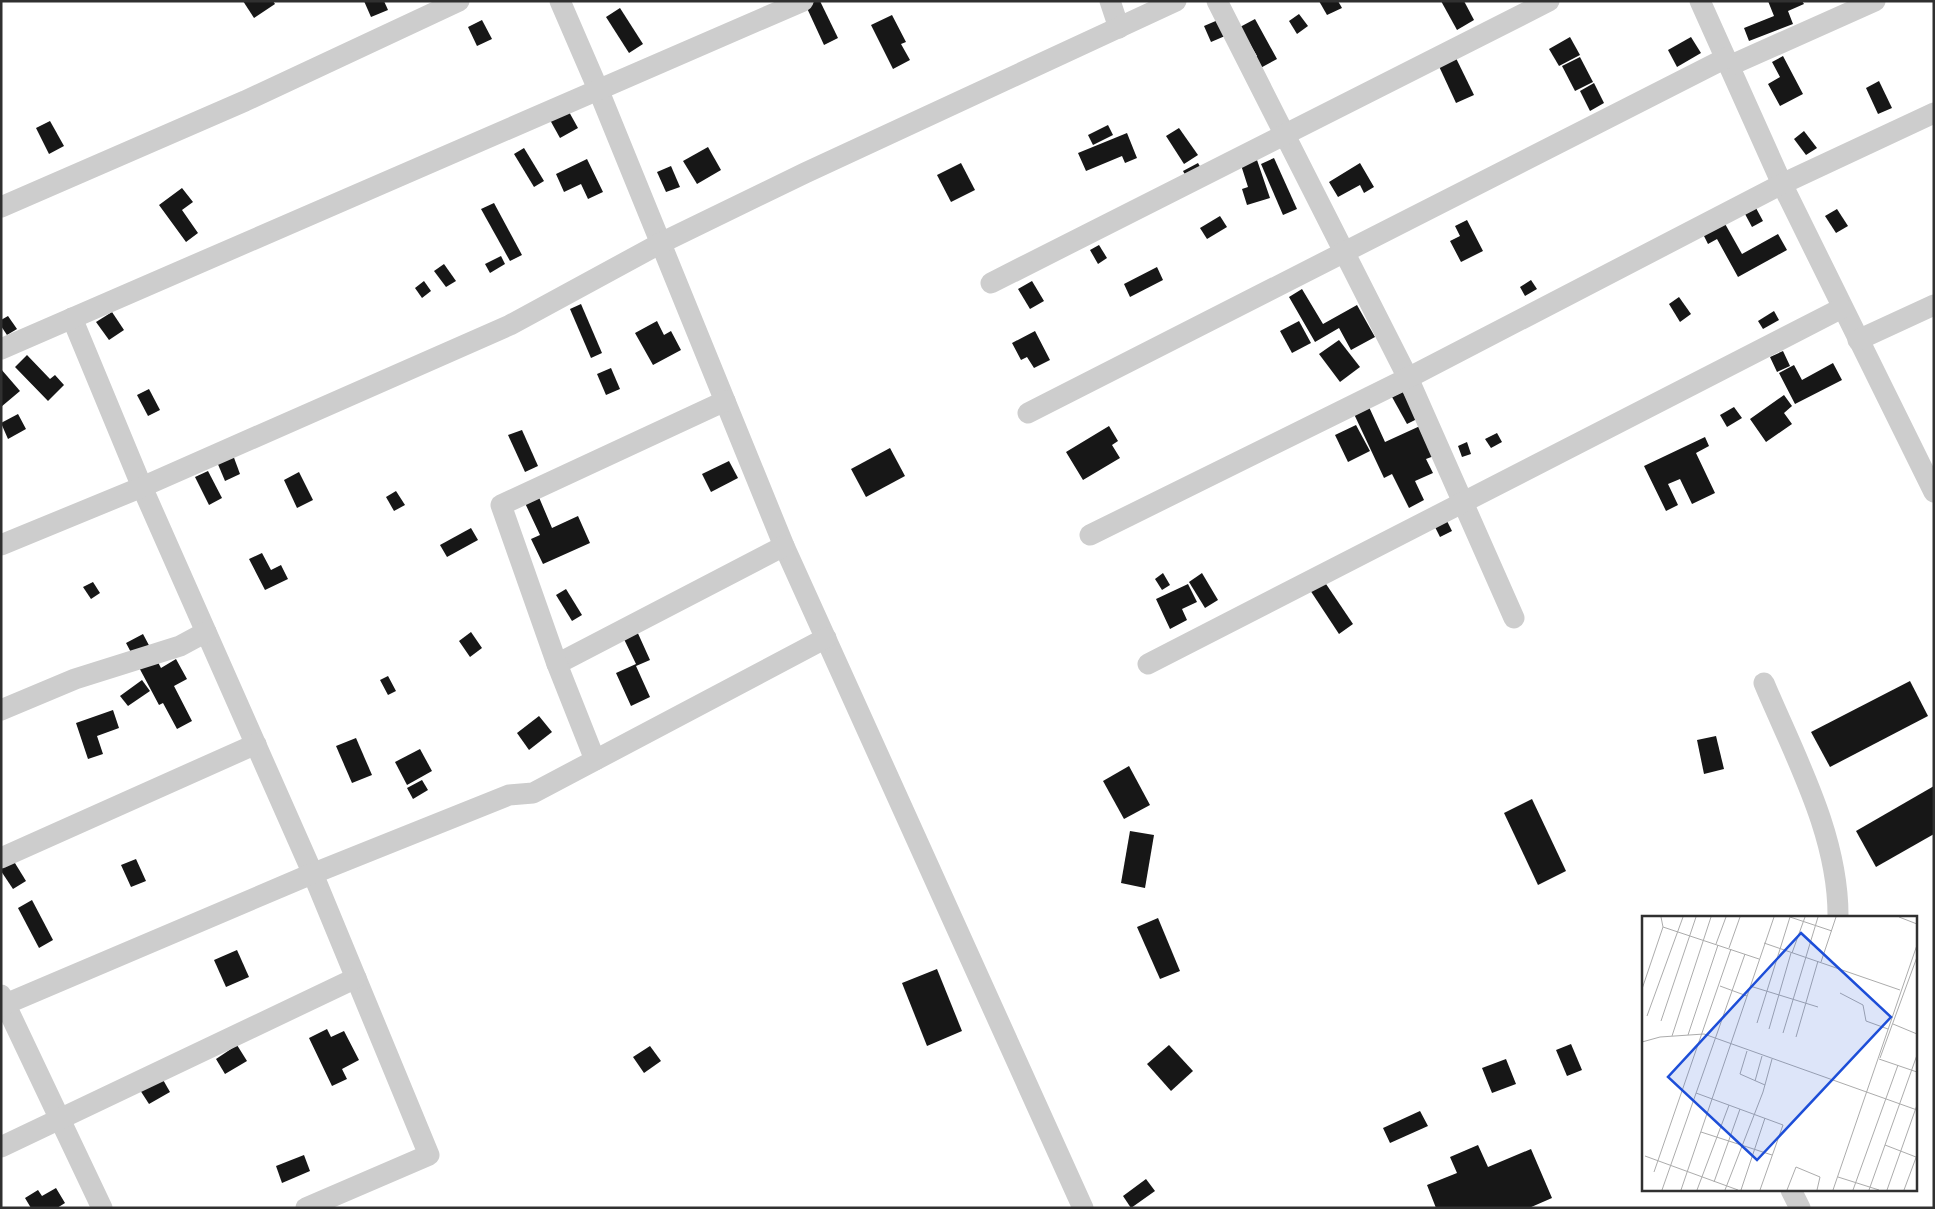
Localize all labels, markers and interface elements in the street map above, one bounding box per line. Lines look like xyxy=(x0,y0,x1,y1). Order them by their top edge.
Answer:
inset map xyxy=(1642,916,1918,1192)

